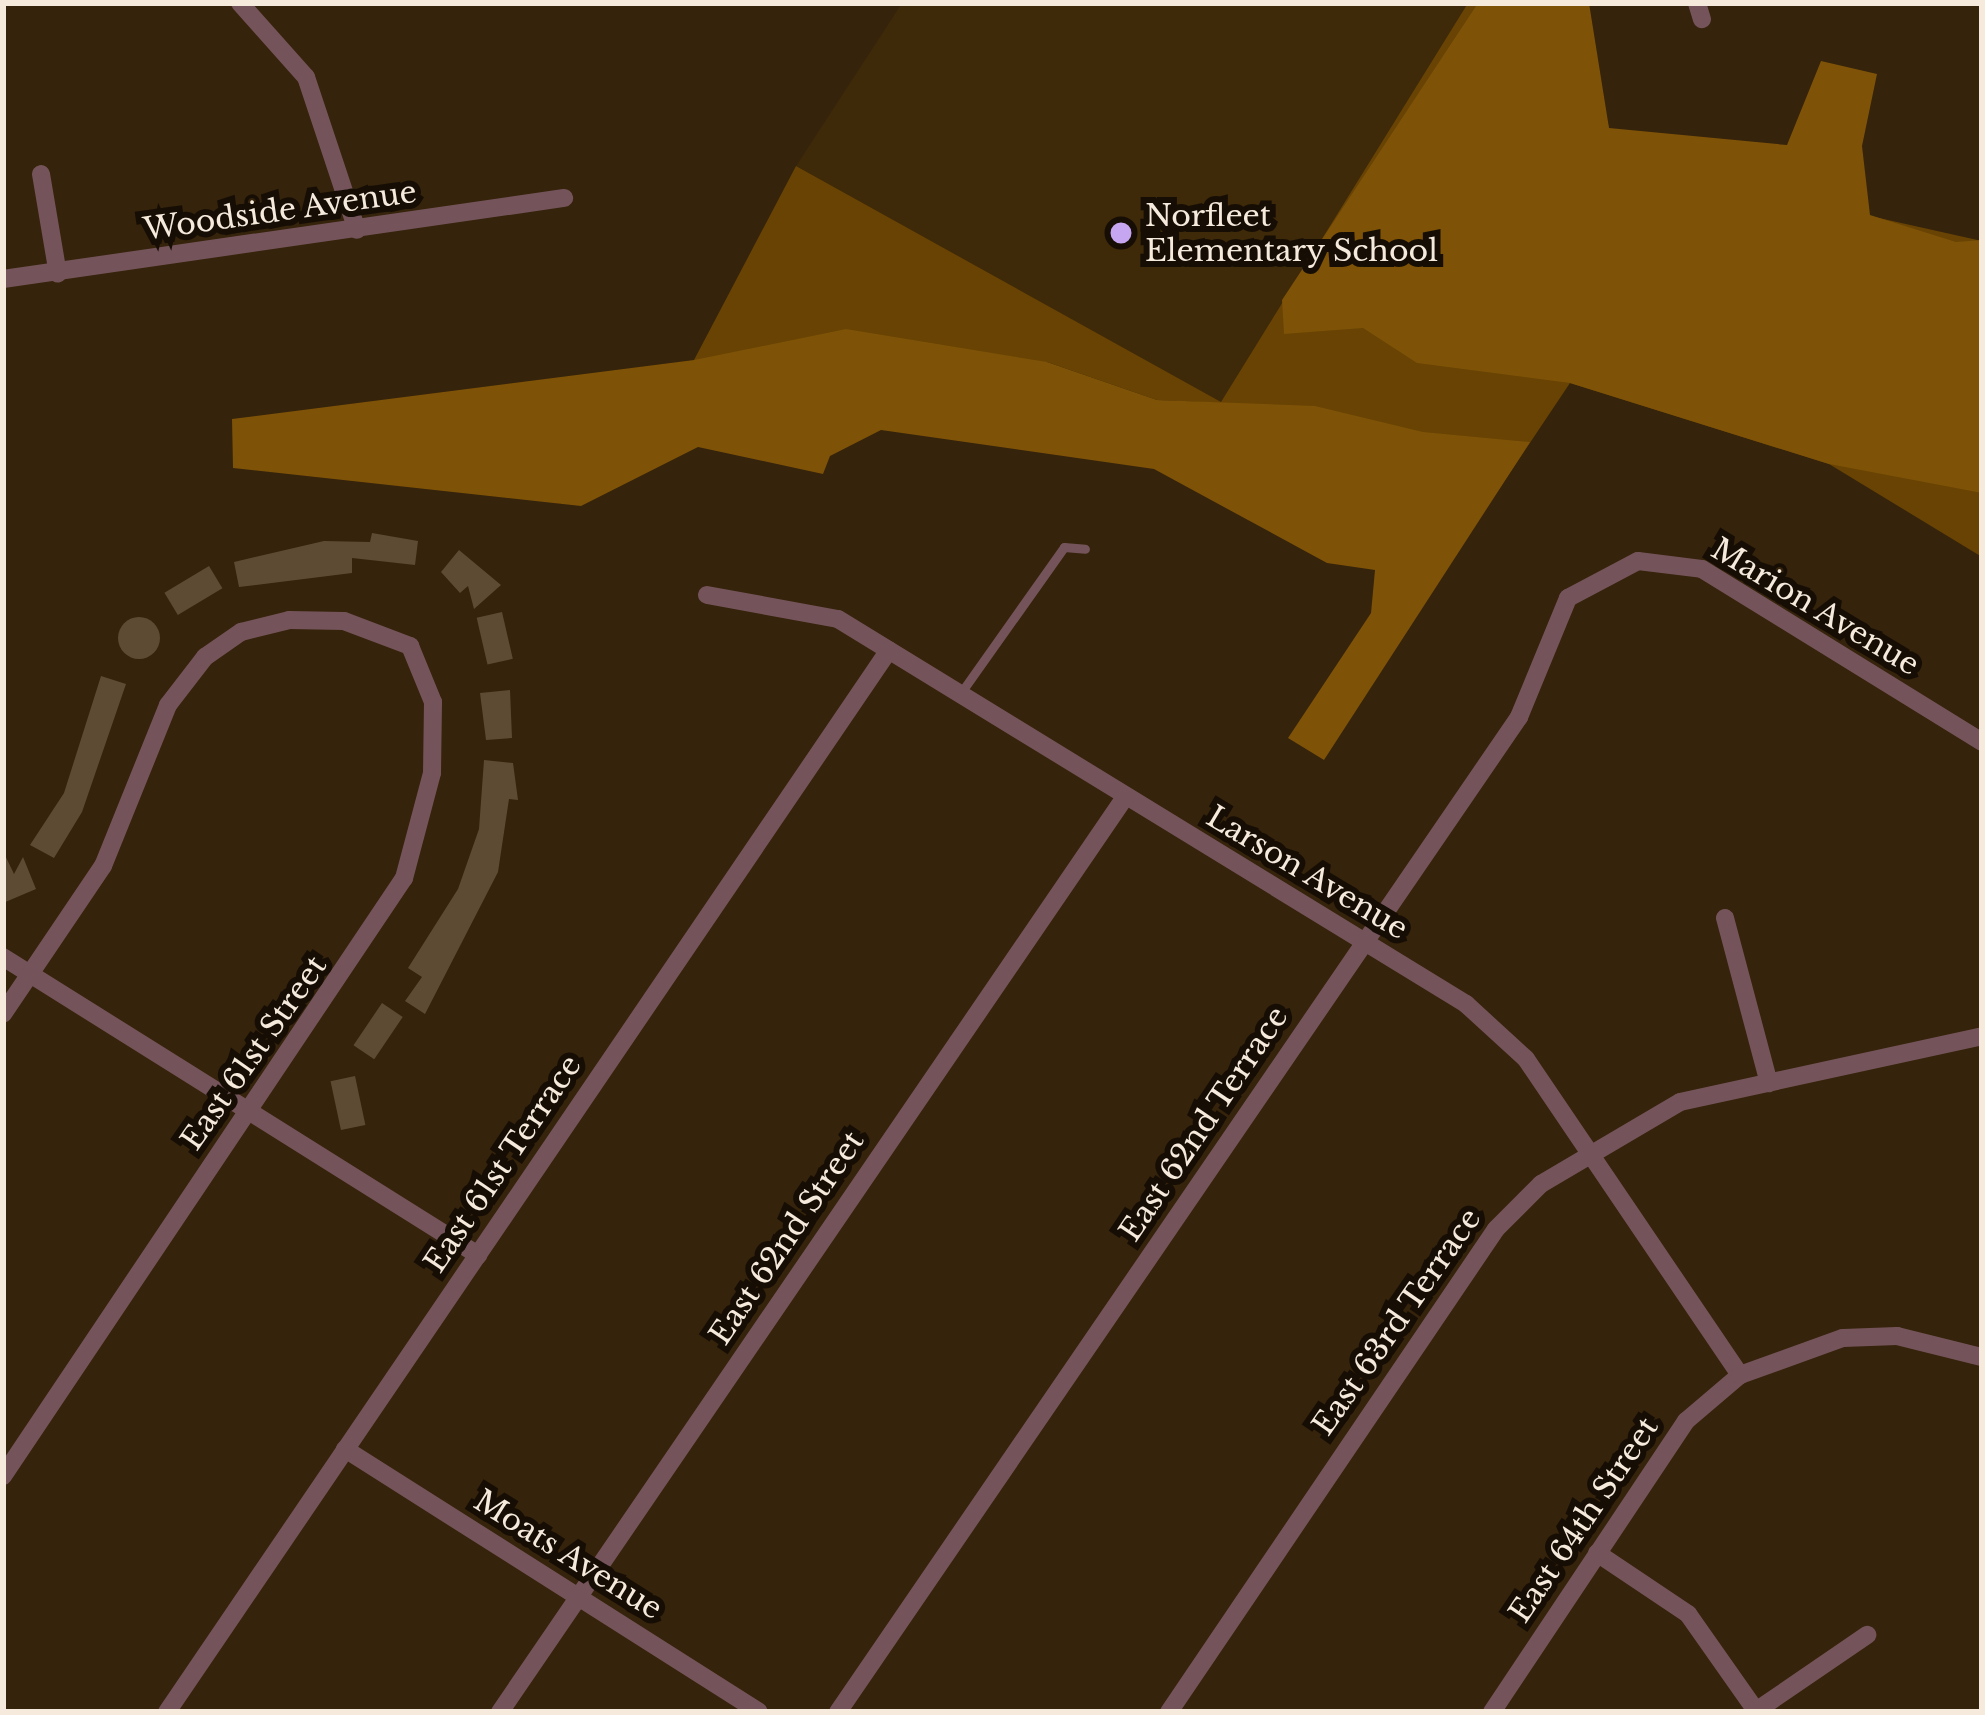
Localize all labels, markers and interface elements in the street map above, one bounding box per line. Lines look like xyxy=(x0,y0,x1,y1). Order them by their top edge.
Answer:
street label: Woodside Avenue xyxy=(141,174,419,248)
place label: Norfleet Elementary School xyxy=(1145,198,1439,268)
marker: Norfleet Elementary School xyxy=(1108,220,1134,246)
street label: Marion Avenue xyxy=(1704,531,1926,683)
street label: Larson Avenue xyxy=(1199,798,1415,948)
street label: East 61st Street xyxy=(174,949,334,1157)
street label: East 62nd Terrace xyxy=(1112,1000,1296,1248)
street label: East 61st Terrace xyxy=(417,1048,589,1280)
street label: East 62nd Street xyxy=(702,1125,872,1351)
street label: East 63rd Terrace xyxy=(1305,1201,1489,1443)
street label: East 64th Street xyxy=(1502,1411,1666,1629)
street label: Moats Avenue xyxy=(467,1483,669,1627)

